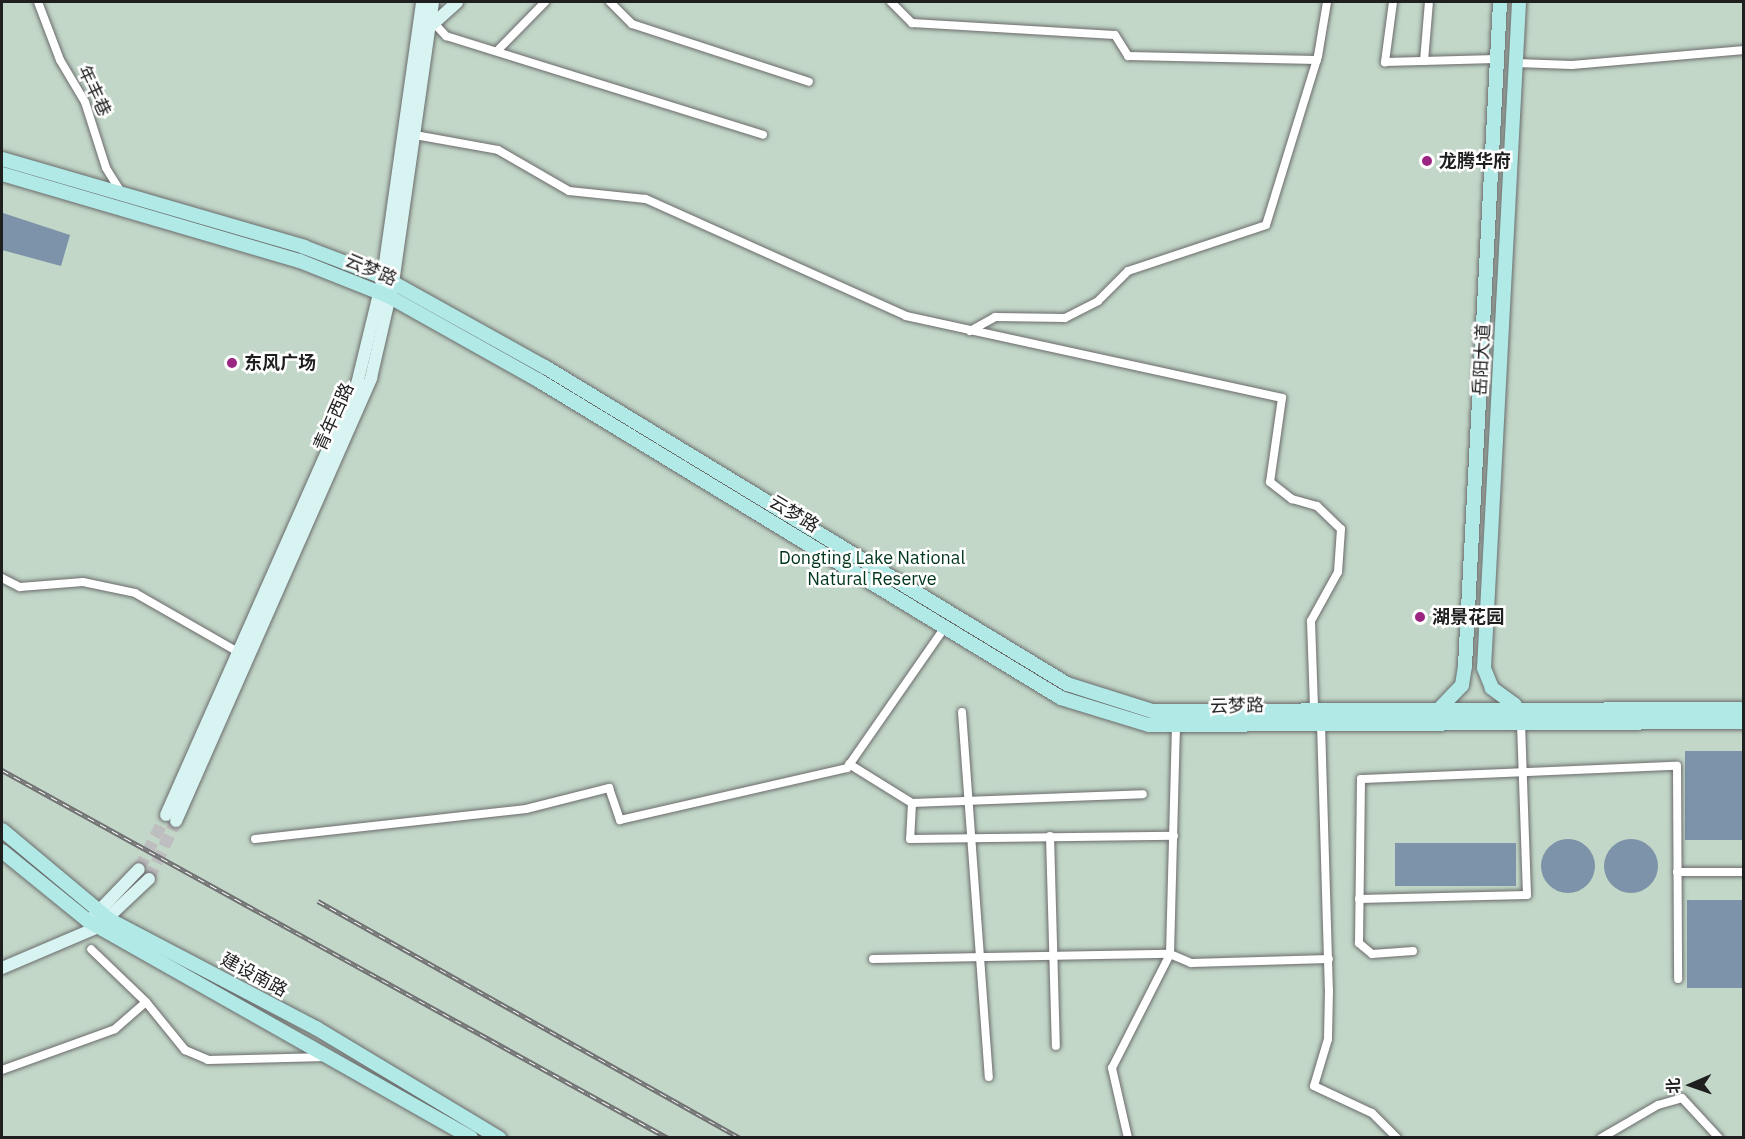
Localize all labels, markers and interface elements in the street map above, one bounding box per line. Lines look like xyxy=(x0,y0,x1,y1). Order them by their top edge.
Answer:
street label: 年丰巷 xyxy=(73,62,115,120)
place label: 龙腾华府 xyxy=(1439,150,1511,172)
marker: 龙腾华府 xyxy=(1420,154,1434,168)
street label: 云梦路 xyxy=(342,250,400,290)
street label: 岳阳大道 xyxy=(1469,323,1495,397)
place label: 东风广场 xyxy=(244,352,316,374)
marker: 东风广场 xyxy=(225,356,239,370)
street label: 青年西路 xyxy=(309,380,359,454)
street label: 云梦路 xyxy=(765,491,823,537)
park label: Dongting Lake National Natural Reserve xyxy=(779,548,965,590)
place label: 湖景花园 xyxy=(1432,606,1504,628)
marker: 湖景花园 xyxy=(1413,610,1427,624)
street label: 云梦路 xyxy=(1210,695,1264,717)
street label: 建设南路 xyxy=(217,949,291,1001)
north arrow xyxy=(1661,1055,1721,1115)
text: 北 xyxy=(1663,1077,1683,1094)

